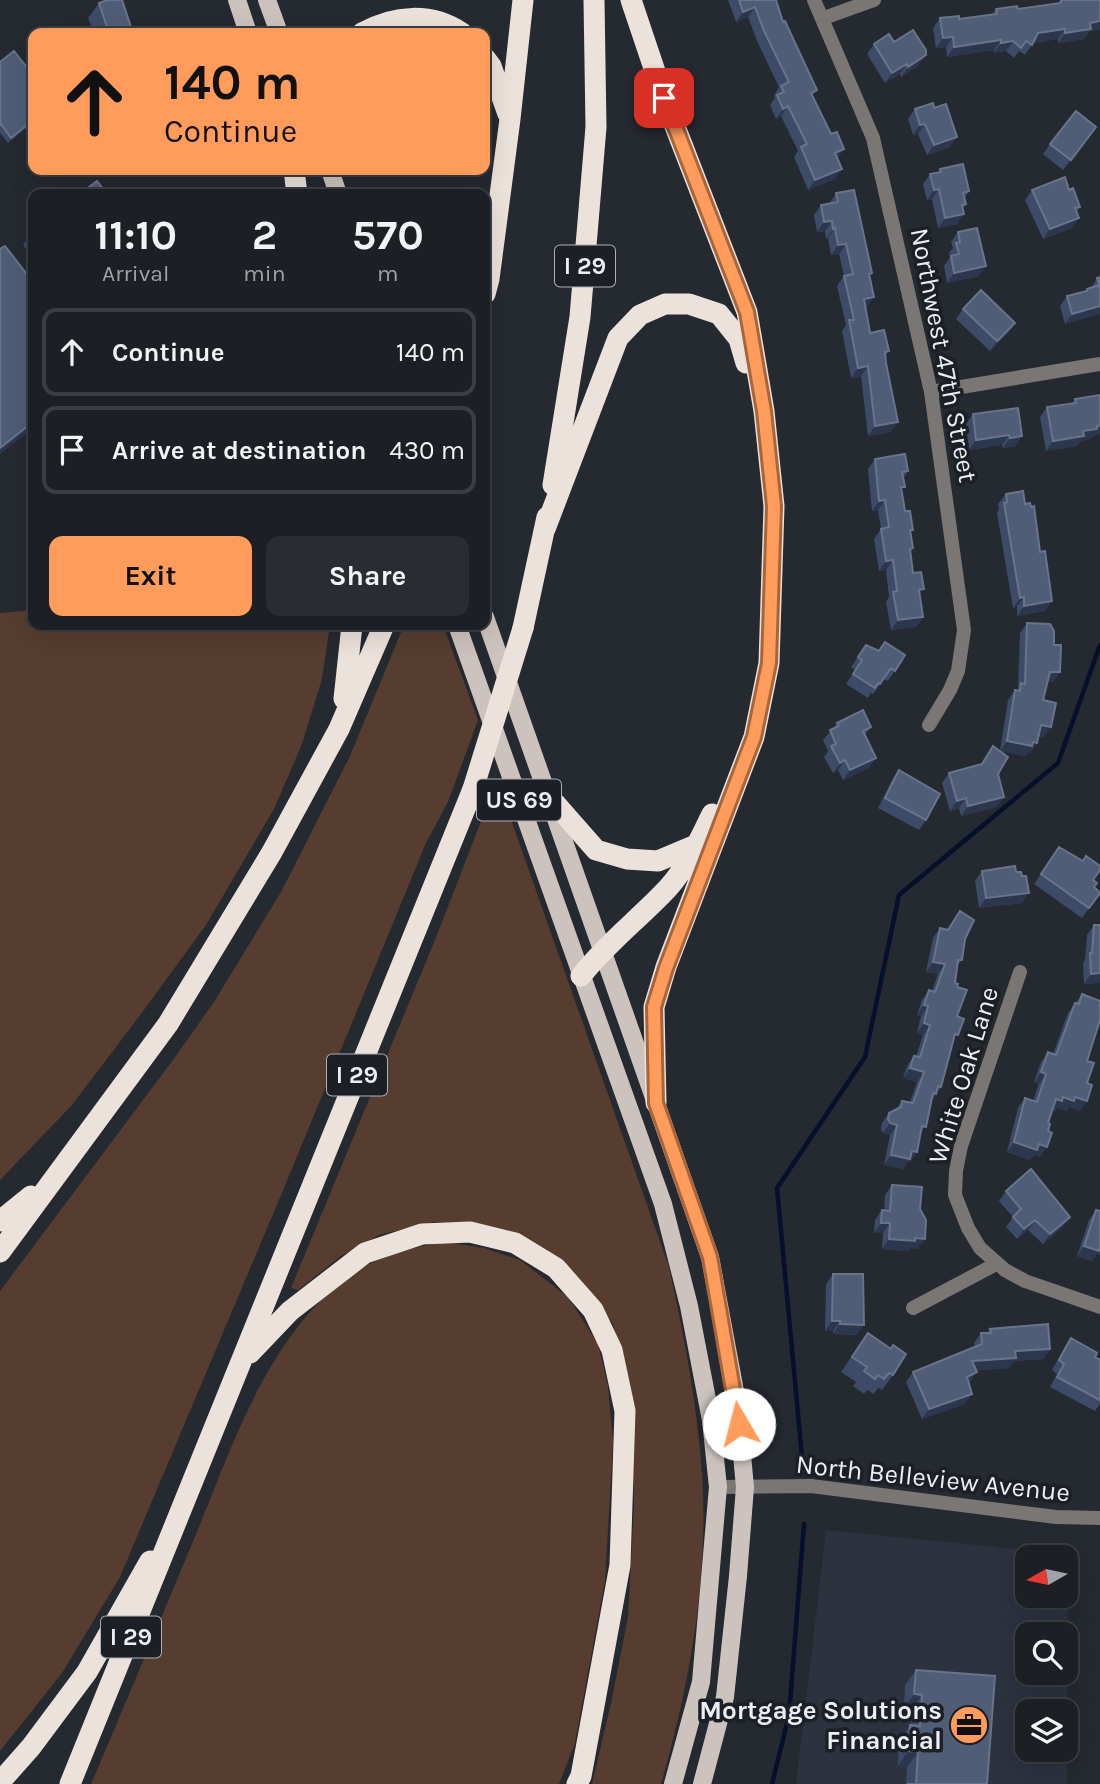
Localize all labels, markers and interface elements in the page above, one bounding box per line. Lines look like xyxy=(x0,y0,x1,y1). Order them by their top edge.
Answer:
text: 140 m xyxy=(164,54,301,111)
icon: ahead xyxy=(49,56,140,147)
pin xyxy=(634,68,694,128)
icon: arrive xyxy=(645,79,683,117)
text: Continue xyxy=(164,113,297,150)
text: 11:10 xyxy=(94,210,177,260)
text: 2 xyxy=(252,210,277,260)
text: 570 xyxy=(352,210,424,260)
street label: Northwest 47th Street xyxy=(904,225,983,485)
road number: I 29 xyxy=(555,246,615,286)
text: Arrival xyxy=(102,260,169,287)
text: min xyxy=(243,260,286,287)
text: m xyxy=(377,260,399,287)
icon: ahead xyxy=(53,333,91,371)
text: Continue xyxy=(112,337,224,368)
text: 140 m xyxy=(396,337,465,368)
icon: arrive xyxy=(53,431,91,469)
text: Arrive at destination xyxy=(112,435,366,466)
text: 430 m xyxy=(389,435,465,466)
button: Exit xyxy=(49,536,252,616)
button: Share xyxy=(266,536,469,616)
road number: US 69 xyxy=(477,780,561,820)
street label: White Oak Lane xyxy=(922,983,1005,1167)
road number: I 29 xyxy=(327,1055,387,1096)
position arrow xyxy=(702,1387,776,1461)
street label: North Belleview Avenue xyxy=(794,1449,1071,1508)
north arrow xyxy=(1015,1545,1078,1608)
map controls xyxy=(1015,1545,1078,1762)
road number: I 29 xyxy=(101,1616,161,1658)
button: search xyxy=(1015,1622,1078,1685)
place label: Mortgage Solutions Financial xyxy=(699,1695,942,1756)
button: layers xyxy=(1015,1699,1078,1762)
office icon: Mortgage Solutions Financial xyxy=(948,1704,990,1746)

